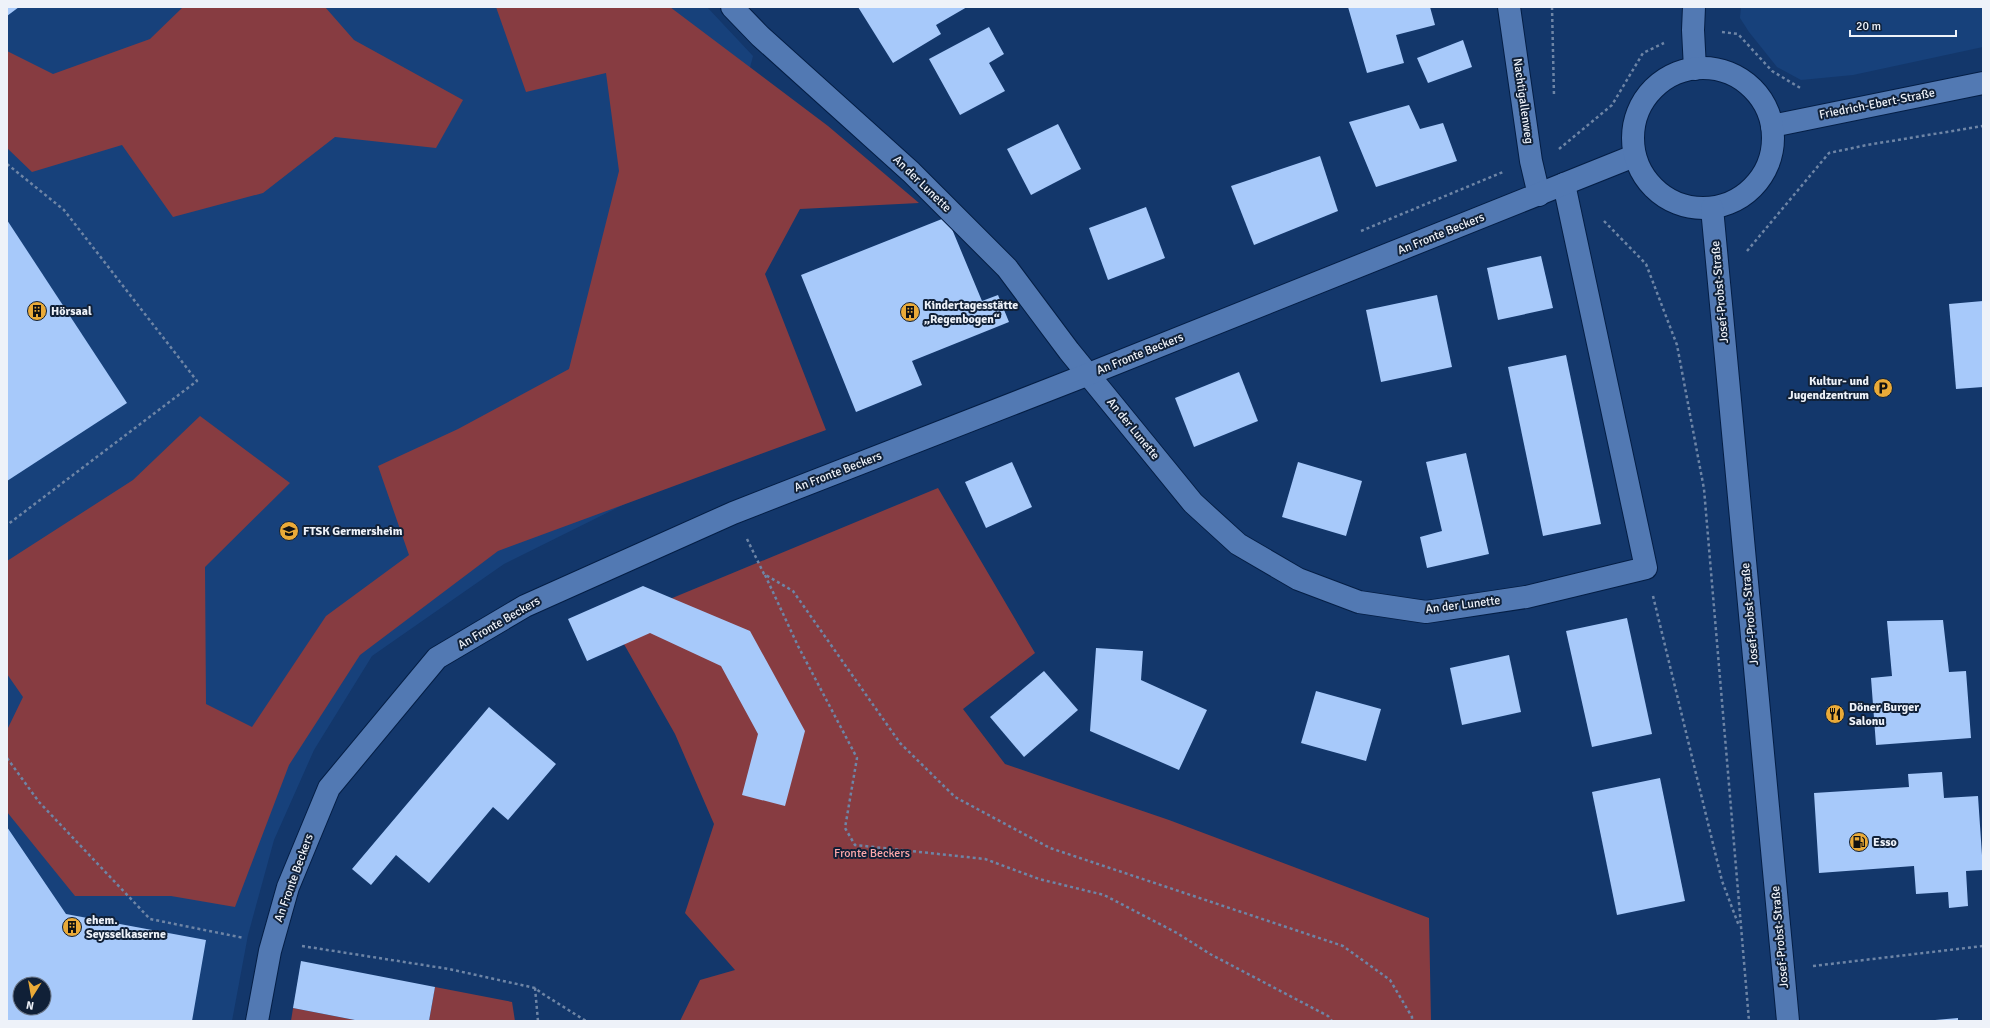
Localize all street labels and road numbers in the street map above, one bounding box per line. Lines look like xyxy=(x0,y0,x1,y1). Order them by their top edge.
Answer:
street label: Nachtigallenweg xyxy=(1510,57,1536,145)
street label: Friedrich-Ebert-Straße xyxy=(1818,85,1936,123)
street label: An der Lunette xyxy=(890,152,954,216)
street label: An Fronte Beckers xyxy=(1395,210,1487,258)
street label: Josef-Probst-Straße xyxy=(1708,240,1732,344)
street label: An Fronte Beckers xyxy=(1094,330,1186,378)
street label: An der Lunette xyxy=(1103,395,1163,463)
street label: An Fronte Beckers xyxy=(792,448,884,496)
street label: Josef-Probst-Straße xyxy=(1738,562,1762,666)
street label: An Fronte Beckers xyxy=(455,593,543,653)
street label: An der Lunette xyxy=(1425,593,1501,617)
street label: An Fronte Beckers xyxy=(271,832,317,924)
street label: Josef-Probst-Straße xyxy=(1768,885,1792,989)

